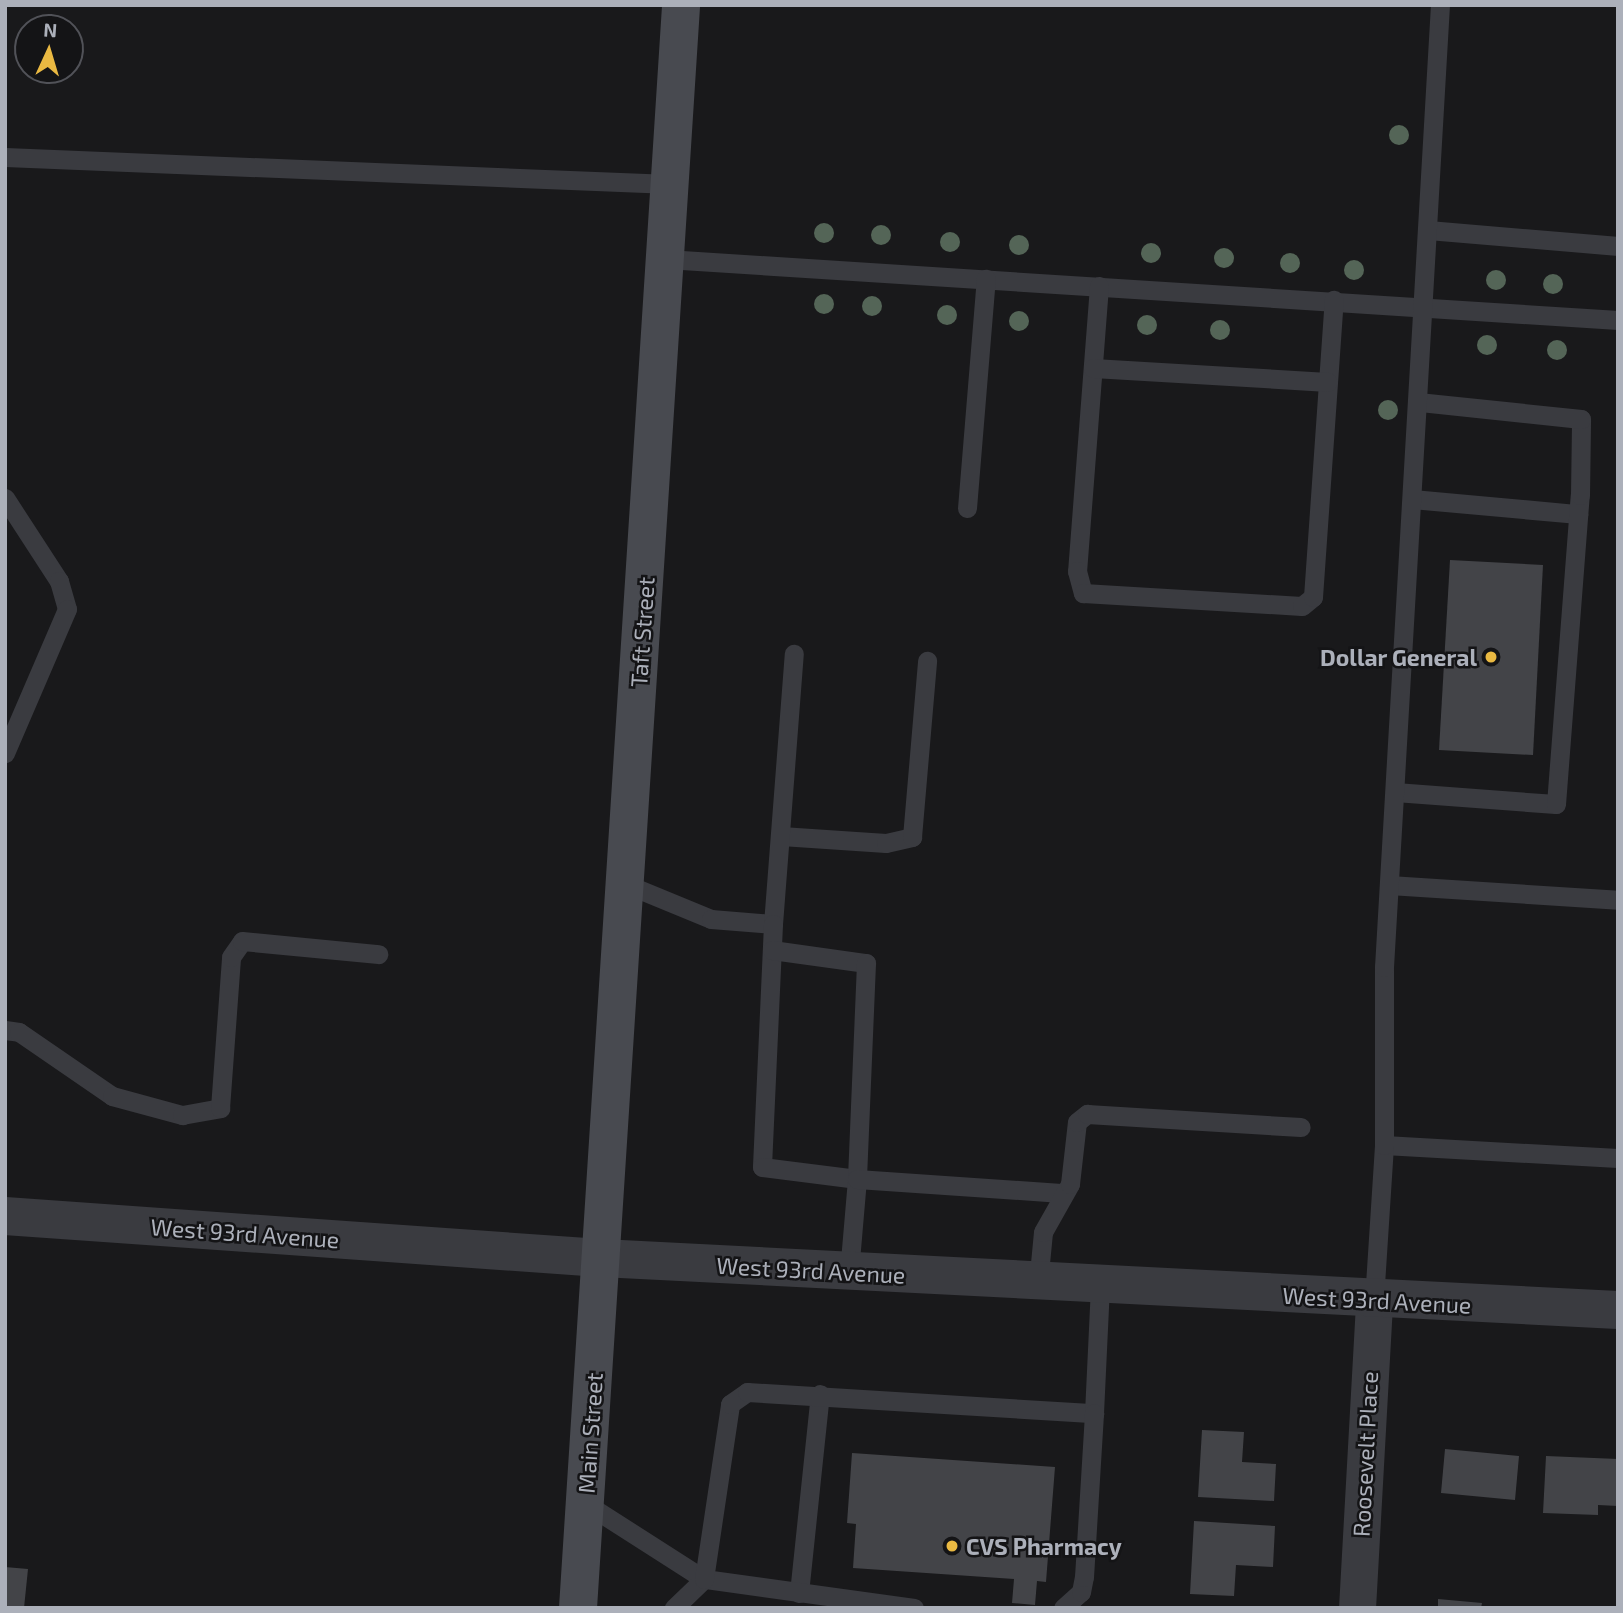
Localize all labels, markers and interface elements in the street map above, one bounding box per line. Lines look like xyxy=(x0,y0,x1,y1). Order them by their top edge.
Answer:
north arrow xyxy=(14,14,84,84)
text: N xyxy=(43,18,58,41)
street label: Taft Street xyxy=(624,576,660,688)
place label: Dollar General xyxy=(1320,643,1477,671)
marker: Dollar General xyxy=(1483,649,1499,665)
street label: West 93rd Avenue xyxy=(149,1213,341,1253)
street label: West 93rd Avenue xyxy=(716,1251,906,1289)
street label: West 93rd Avenue xyxy=(1282,1281,1472,1319)
street label: Roosevelt Place xyxy=(1347,1371,1383,1537)
street label: Main Street xyxy=(572,1372,608,1494)
place label: CVS Pharmacy xyxy=(966,1532,1122,1560)
marker: CVS Pharmacy xyxy=(944,1538,960,1554)

